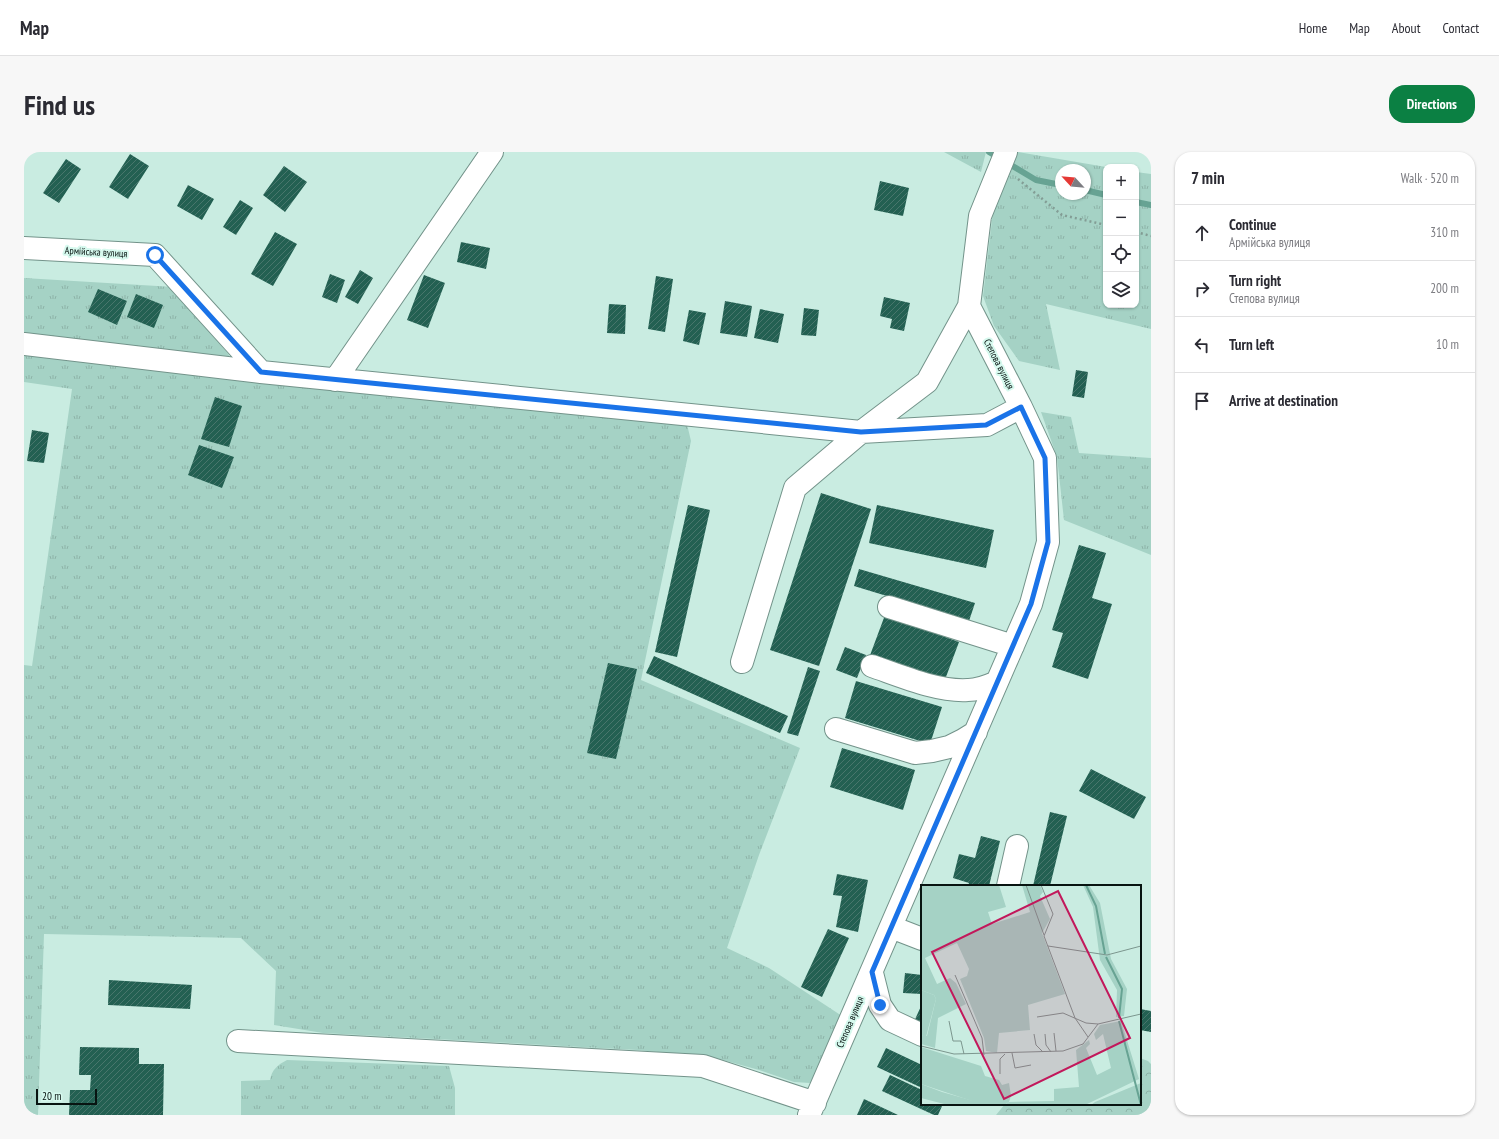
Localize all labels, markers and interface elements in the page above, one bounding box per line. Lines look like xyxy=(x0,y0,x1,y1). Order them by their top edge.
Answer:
text: Map xyxy=(20,16,49,40)
text: Home xyxy=(1299,19,1327,37)
text: Map xyxy=(1349,19,1370,37)
text: About xyxy=(1392,19,1421,37)
text: Contact xyxy=(1443,19,1479,37)
button: Directions xyxy=(1389,85,1475,123)
text: Find us xyxy=(24,86,95,123)
north arrow xyxy=(1055,164,1091,200)
map controls xyxy=(1103,164,1139,308)
button: + xyxy=(1103,164,1139,200)
text: 7 min xyxy=(1191,167,1225,189)
text: Walk · 520 m xyxy=(1401,170,1459,187)
button: − xyxy=(1103,200,1139,236)
text: Continue xyxy=(1229,215,1276,234)
icon: ahead xyxy=(1191,222,1213,244)
text: 310 m xyxy=(1430,224,1459,241)
text: Армійська вулиця xyxy=(1229,234,1310,251)
button: locate xyxy=(1103,236,1139,272)
street label: Армійська вулиця xyxy=(64,244,128,260)
route start xyxy=(146,246,164,264)
text: Turn right xyxy=(1229,271,1281,290)
button: layers xyxy=(1103,272,1139,308)
icon: right xyxy=(1191,278,1213,300)
text: 200 m xyxy=(1430,280,1459,297)
text: Степова вулиця xyxy=(1229,290,1300,307)
icon: left xyxy=(1191,334,1213,356)
text: Turn left xyxy=(1229,335,1274,354)
text: 10 m xyxy=(1436,336,1459,353)
street label: Степова вулиця xyxy=(981,337,1017,391)
icon: arrive xyxy=(1191,390,1213,412)
text: Arrive at destination xyxy=(1229,391,1338,410)
inset map xyxy=(921,885,1141,1105)
street label: Степова вулиця xyxy=(833,994,867,1050)
route end xyxy=(871,996,889,1014)
scale bar xyxy=(36,1087,97,1106)
text: 20 m xyxy=(42,1089,61,1103)

